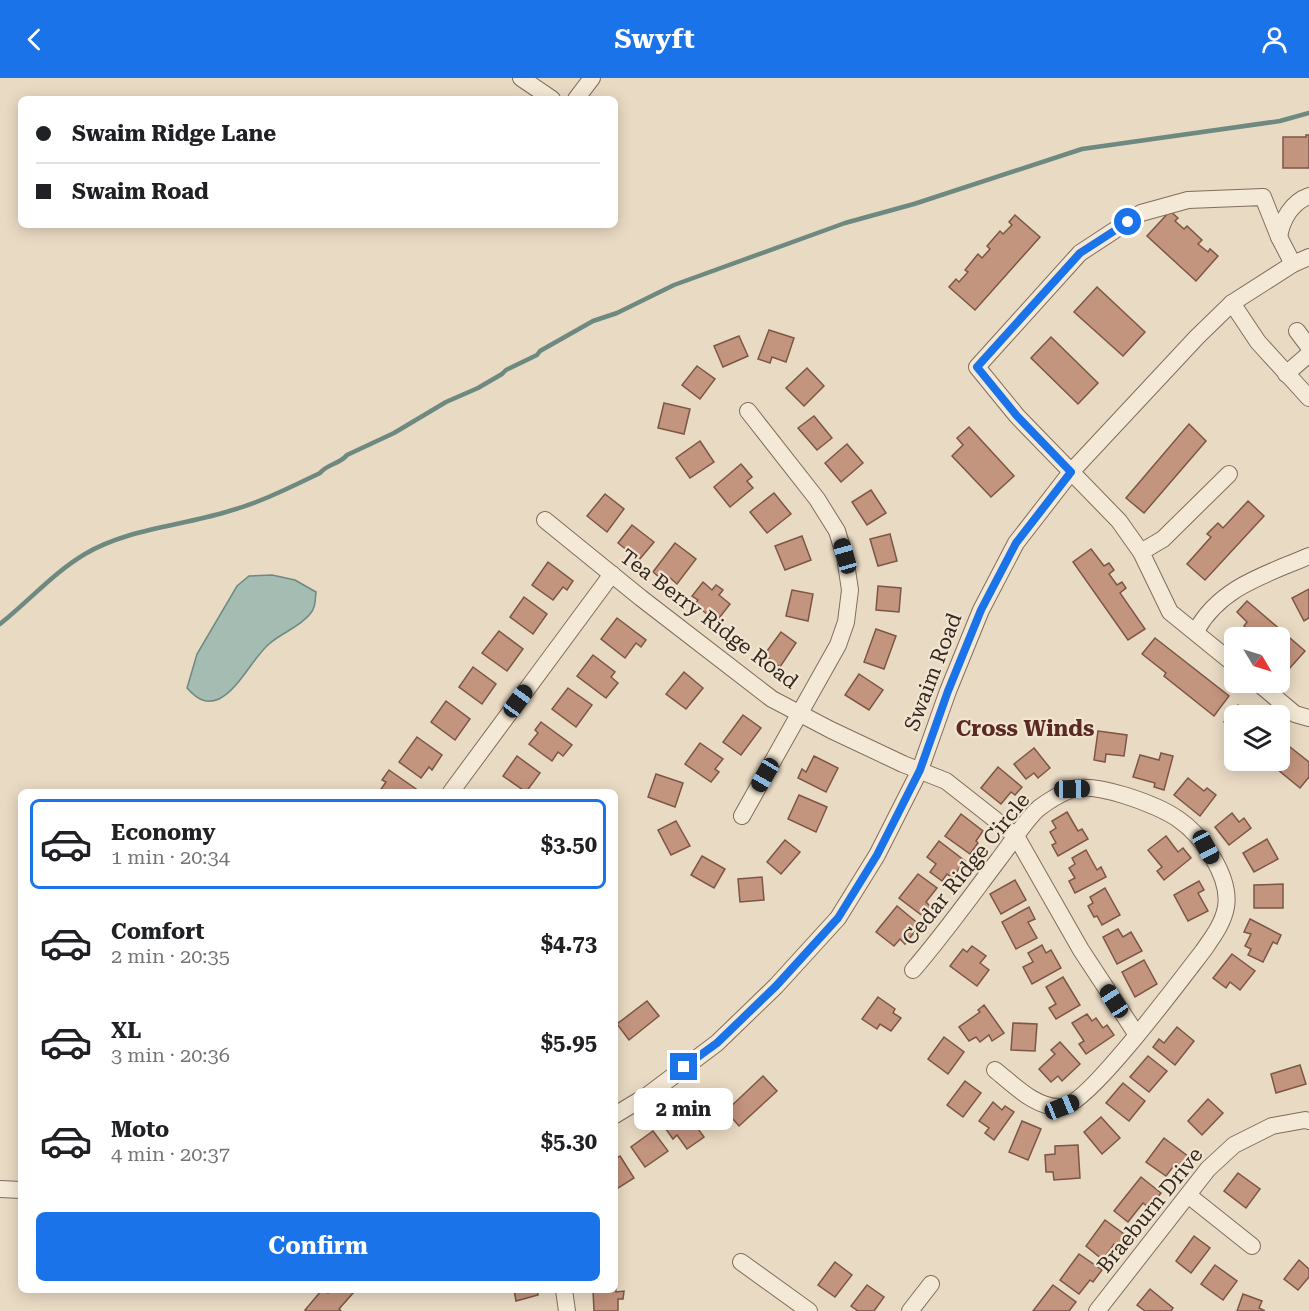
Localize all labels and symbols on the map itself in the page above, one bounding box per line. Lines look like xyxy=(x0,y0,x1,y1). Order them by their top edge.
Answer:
route start xyxy=(1114,208,1141,235)
car xyxy=(831,536,859,576)
street label: Tea Berry Ridge Road xyxy=(615,544,803,694)
street label: Swaim Road xyxy=(900,609,967,734)
north arrow xyxy=(1224,627,1290,693)
car xyxy=(500,681,536,721)
district label: Cross Winds xyxy=(956,716,1094,741)
car xyxy=(748,755,782,795)
car xyxy=(1054,780,1090,798)
street label: Cedar Ridge Circle xyxy=(897,788,1035,950)
car xyxy=(1190,827,1222,867)
car xyxy=(1097,981,1131,1021)
route end xyxy=(670,1053,697,1080)
callout: 2 min xyxy=(634,1088,734,1130)
car xyxy=(1042,1092,1082,1122)
street label: Braeburn Drive xyxy=(1092,1143,1208,1277)

